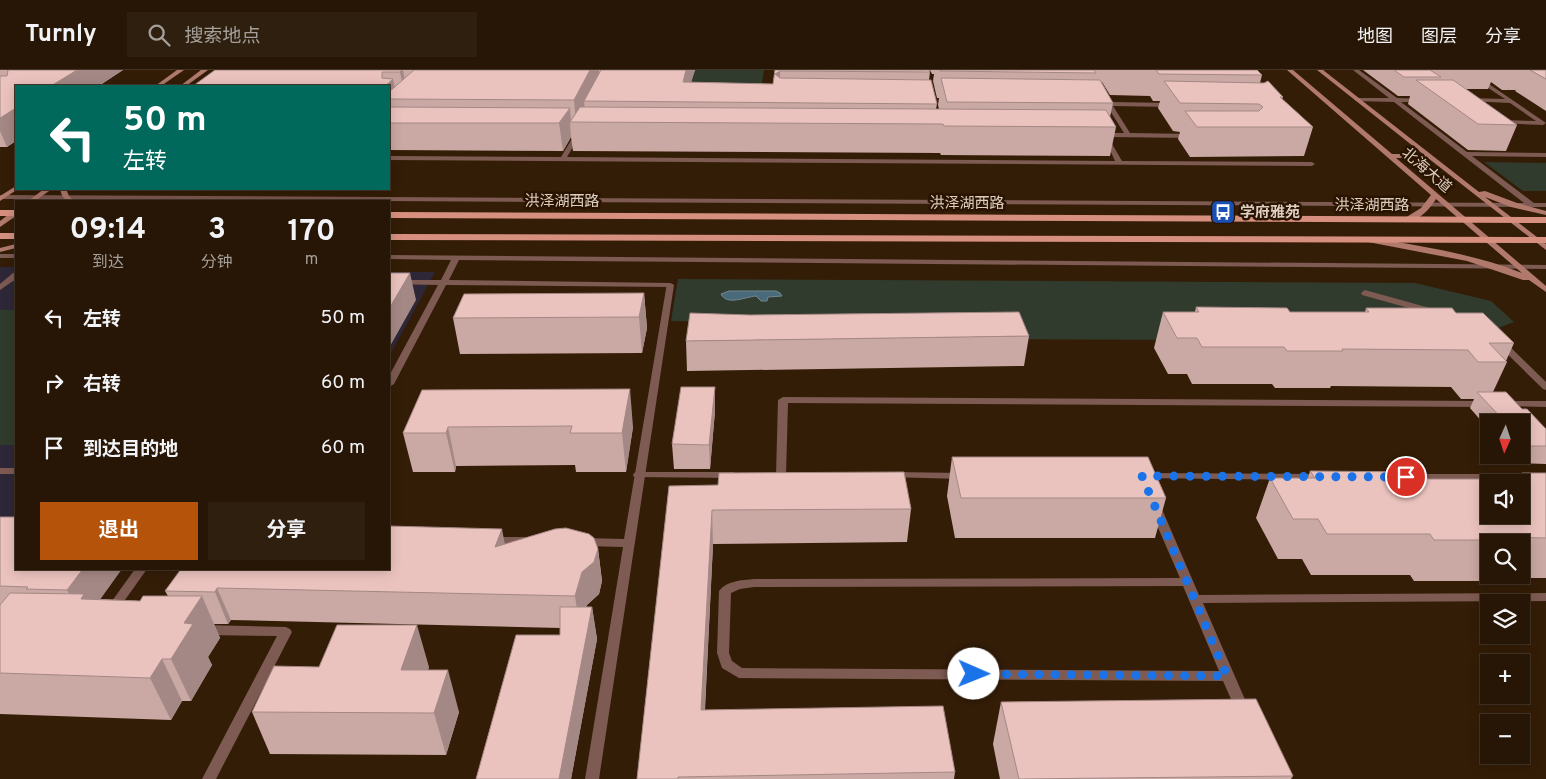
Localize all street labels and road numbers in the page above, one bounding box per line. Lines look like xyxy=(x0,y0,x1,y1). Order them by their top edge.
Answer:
street label: 北海大道 xyxy=(1397,144,1456,198)
street label: 洪泽湖西路 xyxy=(524,192,600,212)
street label: 洪泽湖西路 xyxy=(929,194,1005,214)
street label: 洪泽湖西路 xyxy=(1334,196,1410,216)

